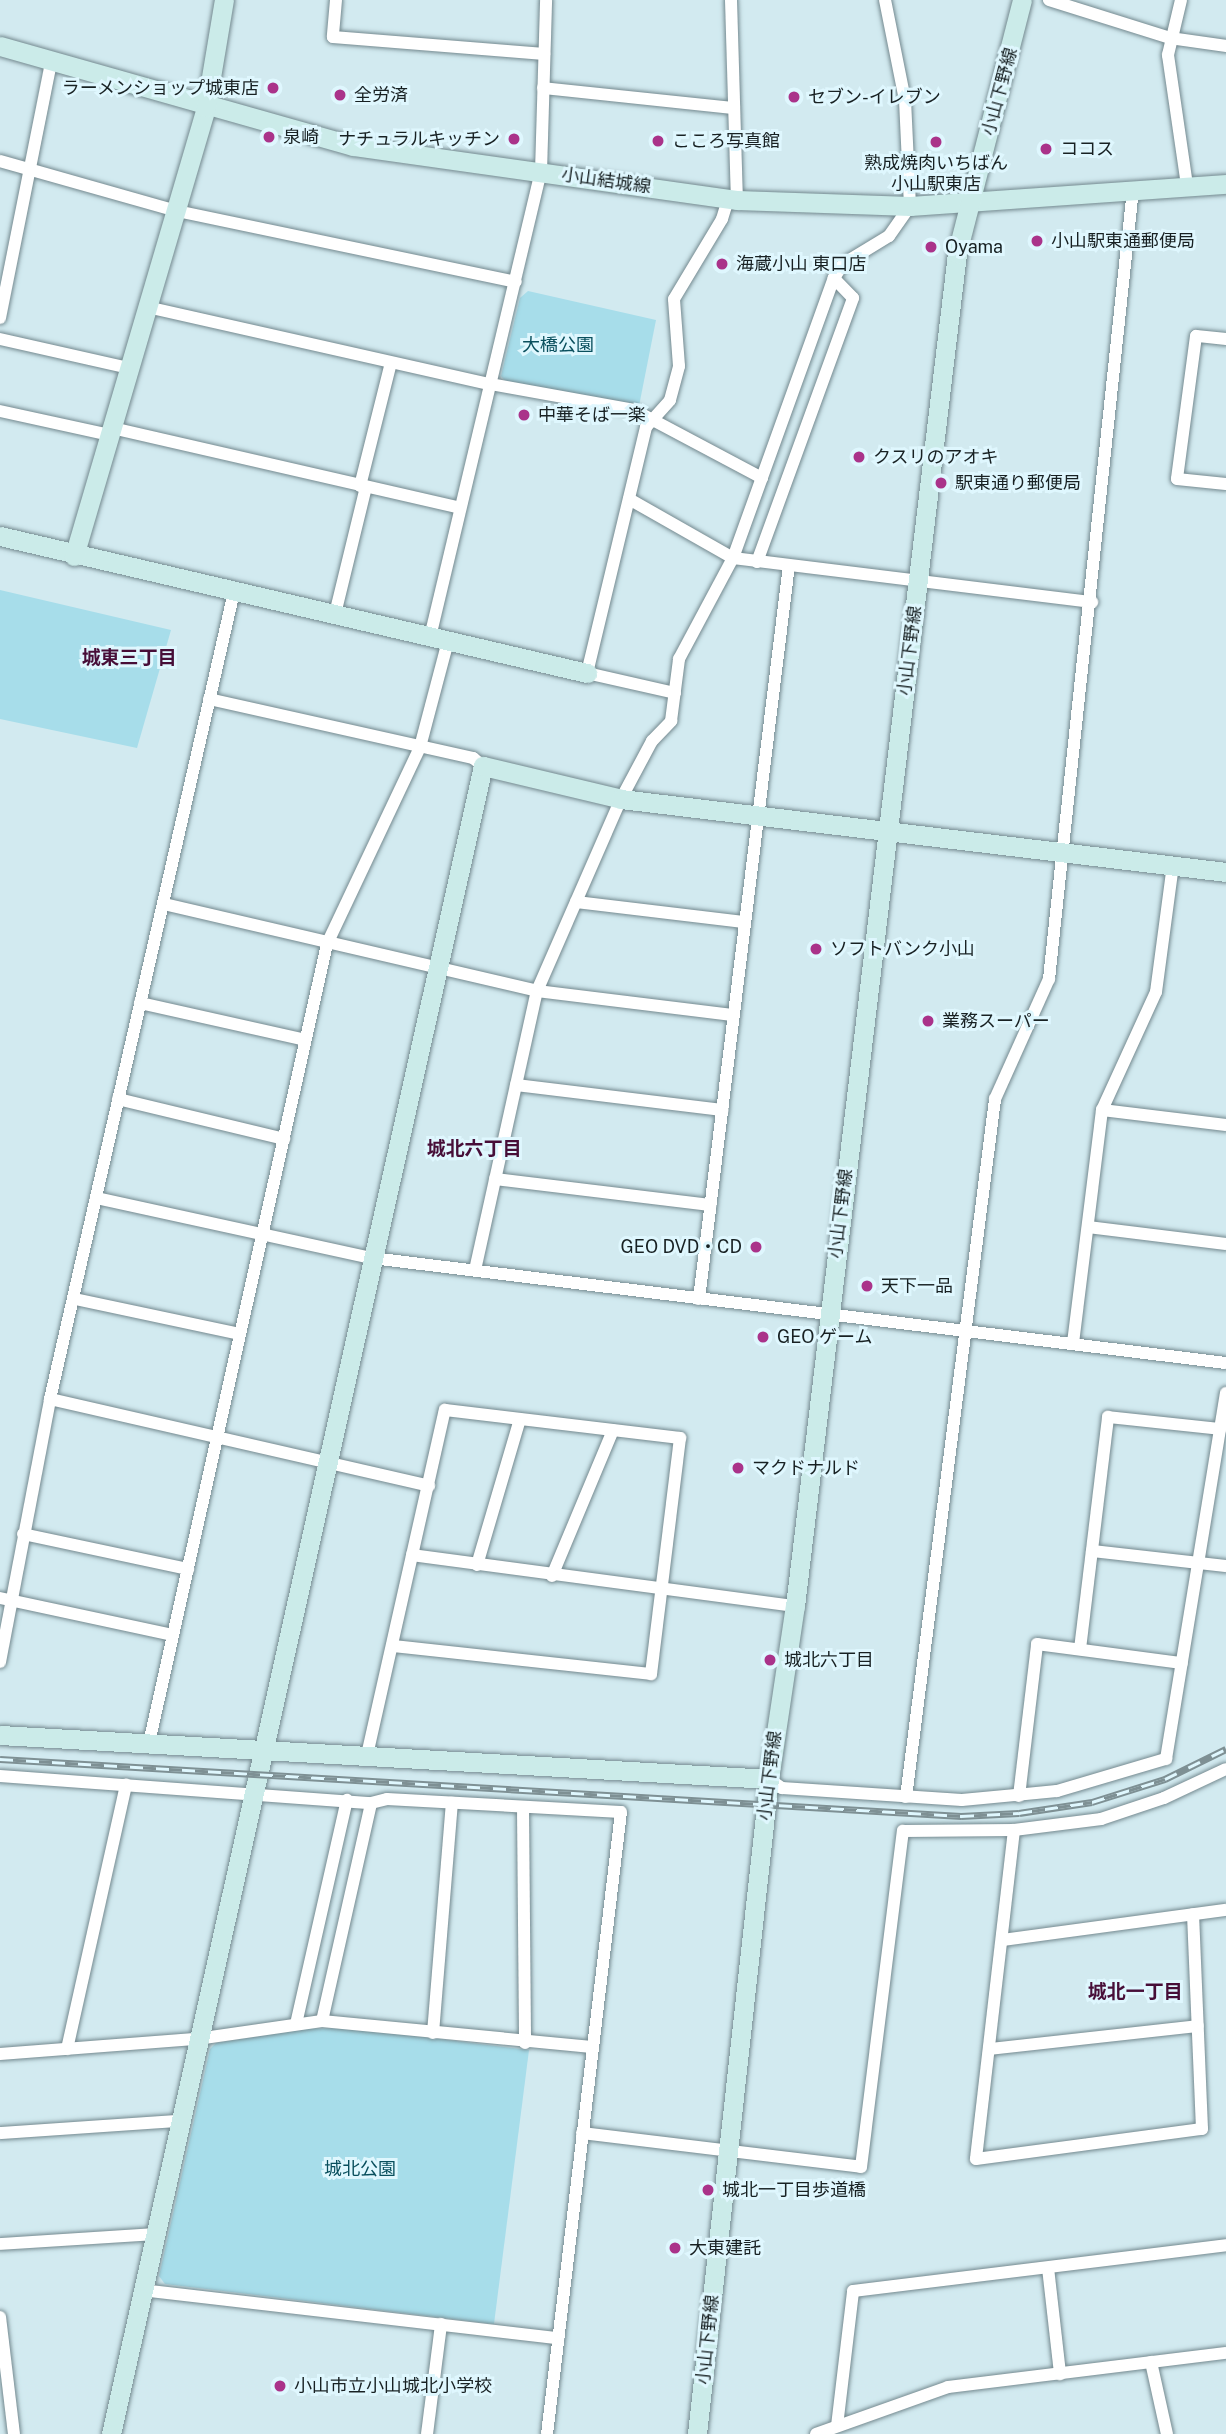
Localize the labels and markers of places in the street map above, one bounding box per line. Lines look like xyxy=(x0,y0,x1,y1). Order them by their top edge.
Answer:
place label: ラーメンショップ城東店 xyxy=(61,77,259,99)
marker: ラーメンショップ城東店 xyxy=(265,80,281,96)
place label: 全労済 xyxy=(354,84,408,106)
place label: セブン-イレブン xyxy=(808,86,941,108)
marker: 全労済 xyxy=(332,87,348,103)
marker: セブン-イレブン xyxy=(786,89,802,105)
place label: 泉崎 xyxy=(283,126,319,148)
place label: ナチュラルキッチン xyxy=(338,128,500,150)
marker: 泉崎 xyxy=(261,129,277,145)
place label: こころ写真館 xyxy=(672,130,780,152)
marker: ナチュラルキッチン xyxy=(506,131,522,147)
marker: こころ写真館 xyxy=(650,133,666,149)
marker: 熟成焼肉いちばん 小山駅東店 xyxy=(928,134,944,150)
place label: ココス xyxy=(1060,138,1114,160)
marker: ココス xyxy=(1038,141,1054,157)
place label: 熟成焼肉いちばん 小山駅東店 xyxy=(864,153,1008,196)
place label: 小山駅東通郵便局 xyxy=(1051,230,1195,252)
marker: 小山駅東通郵便局 xyxy=(1029,233,1045,249)
place label: Oyama xyxy=(945,236,1003,258)
marker: Oyama xyxy=(923,239,939,255)
place label: 海蔵小山 東口店 xyxy=(736,253,866,275)
marker: 海蔵小山 東口店 xyxy=(714,256,730,272)
place label: 中華そば一楽 xyxy=(538,404,646,426)
marker: 中華そば一楽 xyxy=(516,407,532,423)
place label: クスリのアオキ xyxy=(873,446,999,468)
marker: クスリのアオキ xyxy=(851,449,867,465)
place label: 駅東通り郵便局 xyxy=(955,472,1081,494)
marker: 駅東通り郵便局 xyxy=(933,475,949,491)
place label: ソフトバンク小山 xyxy=(830,938,974,960)
marker: ソフトバンク小山 xyxy=(808,941,824,957)
place label: 業務スーパー xyxy=(942,1010,1050,1032)
marker: 業務スーパー xyxy=(920,1013,936,1029)
place label: GEO DVD・CD xyxy=(621,1236,742,1258)
marker: GEO DVD・CD xyxy=(748,1239,764,1255)
place label: 天下一品 xyxy=(881,1275,953,1297)
marker: 天下一品 xyxy=(859,1278,875,1294)
place label: GEO ゲーム xyxy=(777,1326,873,1348)
marker: GEO ゲーム xyxy=(755,1329,771,1345)
place label: マクドナルド xyxy=(752,1457,860,1479)
marker: マクドナルド xyxy=(730,1460,746,1476)
place label: 城北六丁目 xyxy=(784,1649,874,1671)
marker: 城北六丁目 xyxy=(762,1652,778,1668)
place label: 城北一丁目歩道橋 xyxy=(722,2179,866,2201)
marker: 城北一丁目歩道橋 xyxy=(700,2182,716,2198)
place label: 大東建託 xyxy=(689,2237,761,2259)
marker: 大東建託 xyxy=(667,2240,683,2256)
place label: 小山市立小山城北小学校 xyxy=(294,2375,492,2397)
marker: 小山市立小山城北小学校 xyxy=(272,2378,288,2394)

